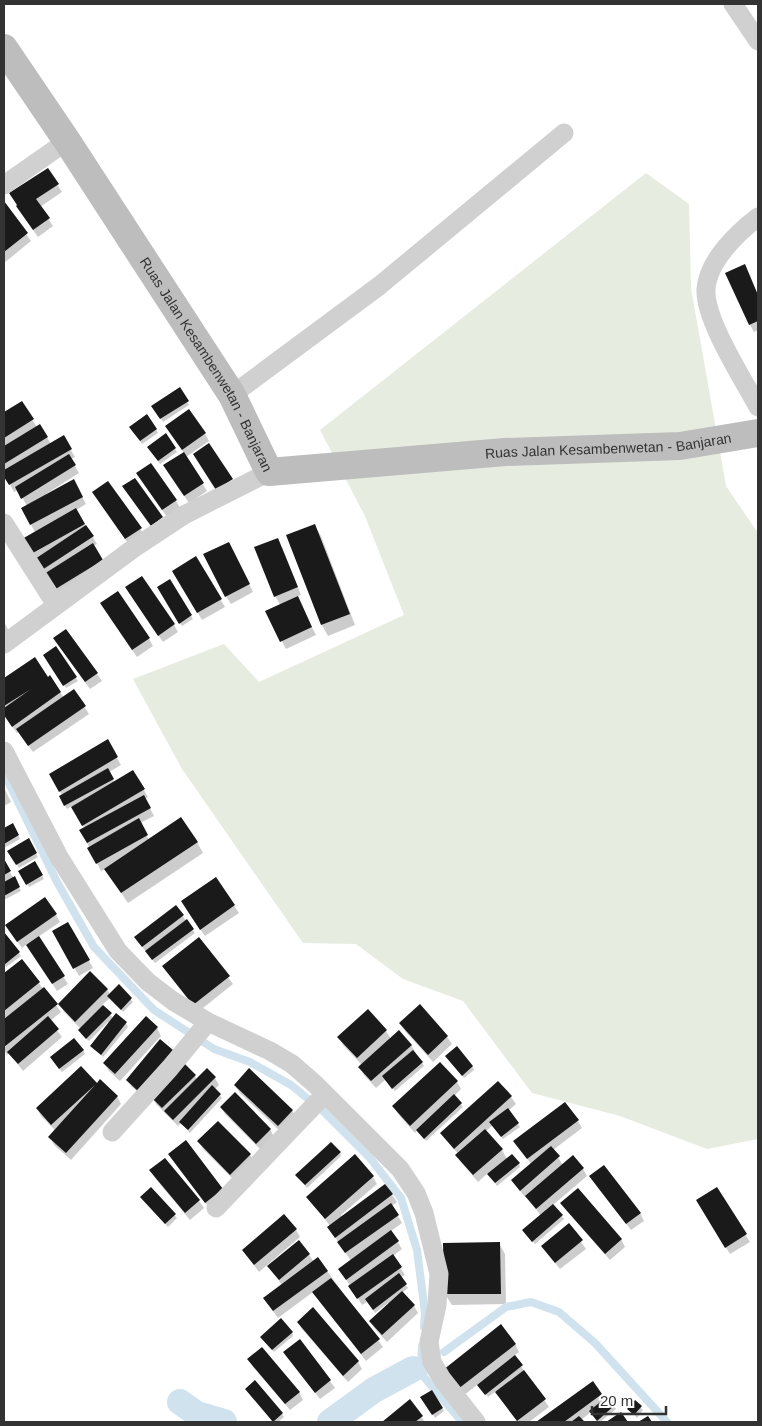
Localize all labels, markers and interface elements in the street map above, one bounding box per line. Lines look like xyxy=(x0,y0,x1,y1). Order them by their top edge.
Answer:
street label: Ruas Jalan Kesambenwetan - Banjaran xyxy=(137,254,276,474)
street label: Ruas Jalan Kesambenwetan - Banjaran xyxy=(484,430,733,462)
scale bar xyxy=(592,1384,666,1416)
text: 20 m xyxy=(600,1392,633,1409)

